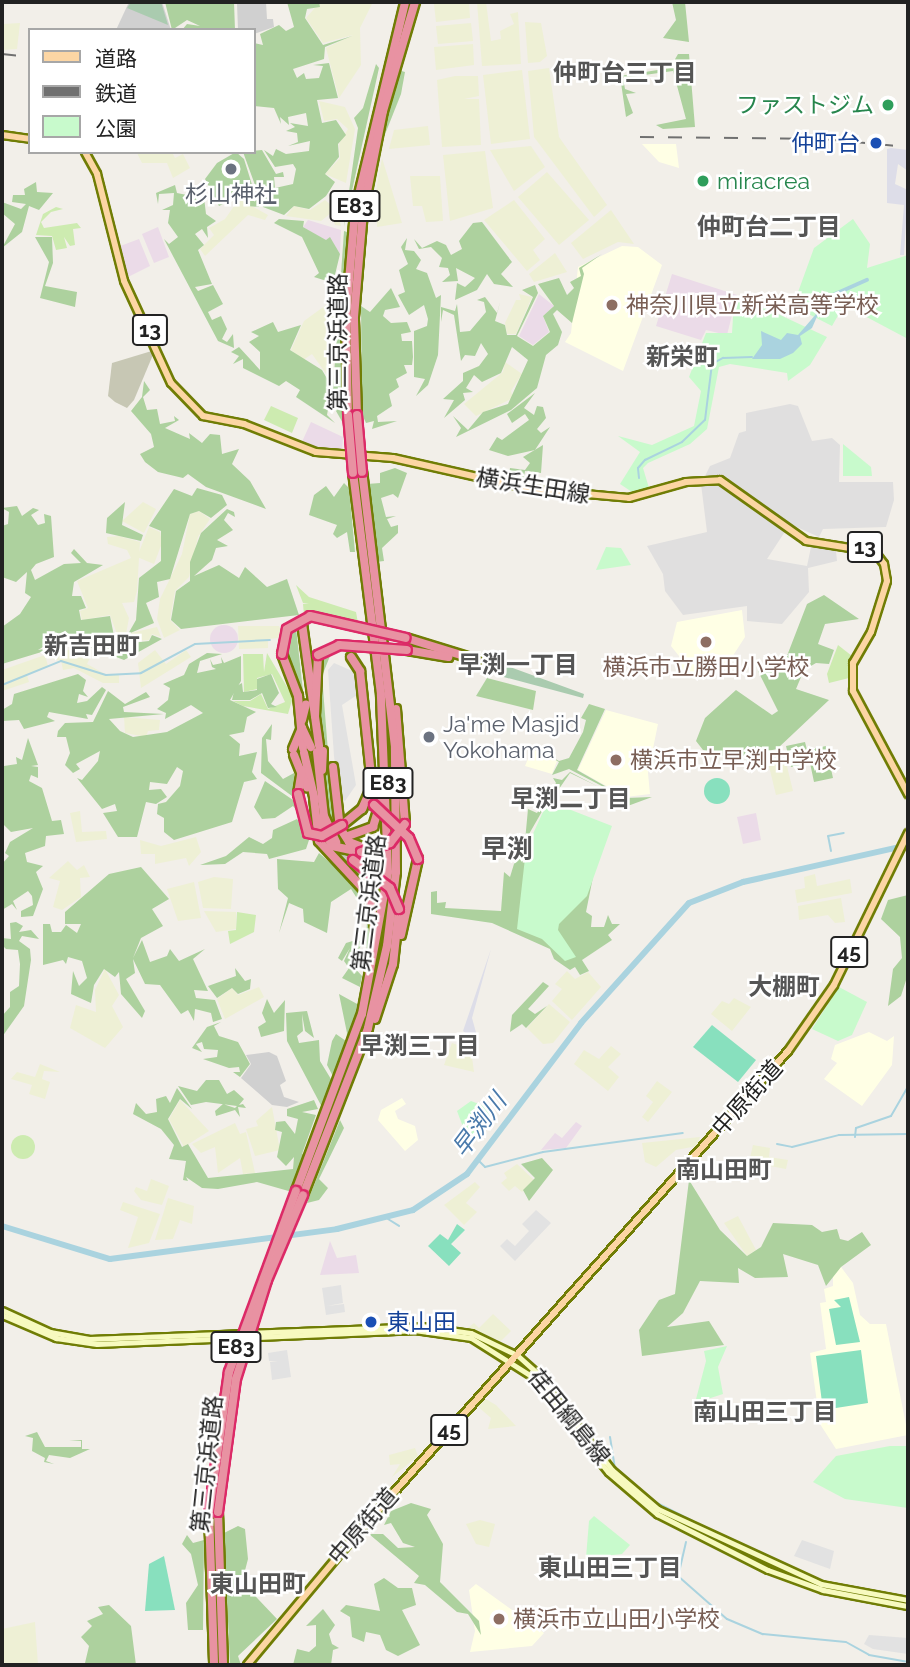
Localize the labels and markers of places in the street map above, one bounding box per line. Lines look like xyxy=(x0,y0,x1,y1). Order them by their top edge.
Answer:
place label: ファストジム xyxy=(736,91,874,119)
marker: ファストジム xyxy=(880,97,896,113)
place label: 仲町台 xyxy=(791,129,860,157)
marker: 仲町台 xyxy=(866,133,886,153)
marker: 杉山神社 xyxy=(223,161,239,177)
place label: miracrea xyxy=(717,167,810,195)
marker: miracrea xyxy=(695,173,711,189)
place label: 杉山神社 xyxy=(185,180,277,208)
place label: 神奈川県立新栄高等学校 xyxy=(626,291,879,319)
marker: 神奈川県立新栄高等学校 xyxy=(604,297,620,313)
marker: 横浜市立勝田小学校 xyxy=(698,634,714,650)
place label: 横浜市立勝田小学校 xyxy=(603,653,809,681)
place label: Ja'me Masjid Yokohama xyxy=(443,710,579,764)
marker: Ja'me Masjid Yokohama xyxy=(421,729,437,745)
place label: 横浜市立早渕中学校 xyxy=(630,746,837,774)
marker: 横浜市立早渕中学校 xyxy=(608,752,624,768)
place label: 東山田 xyxy=(387,1308,456,1336)
marker: 東山田 xyxy=(361,1312,381,1332)
place label: 横浜市立山田小学校 xyxy=(513,1605,720,1633)
marker: 横浜市立山田小学校 xyxy=(491,1611,507,1627)

